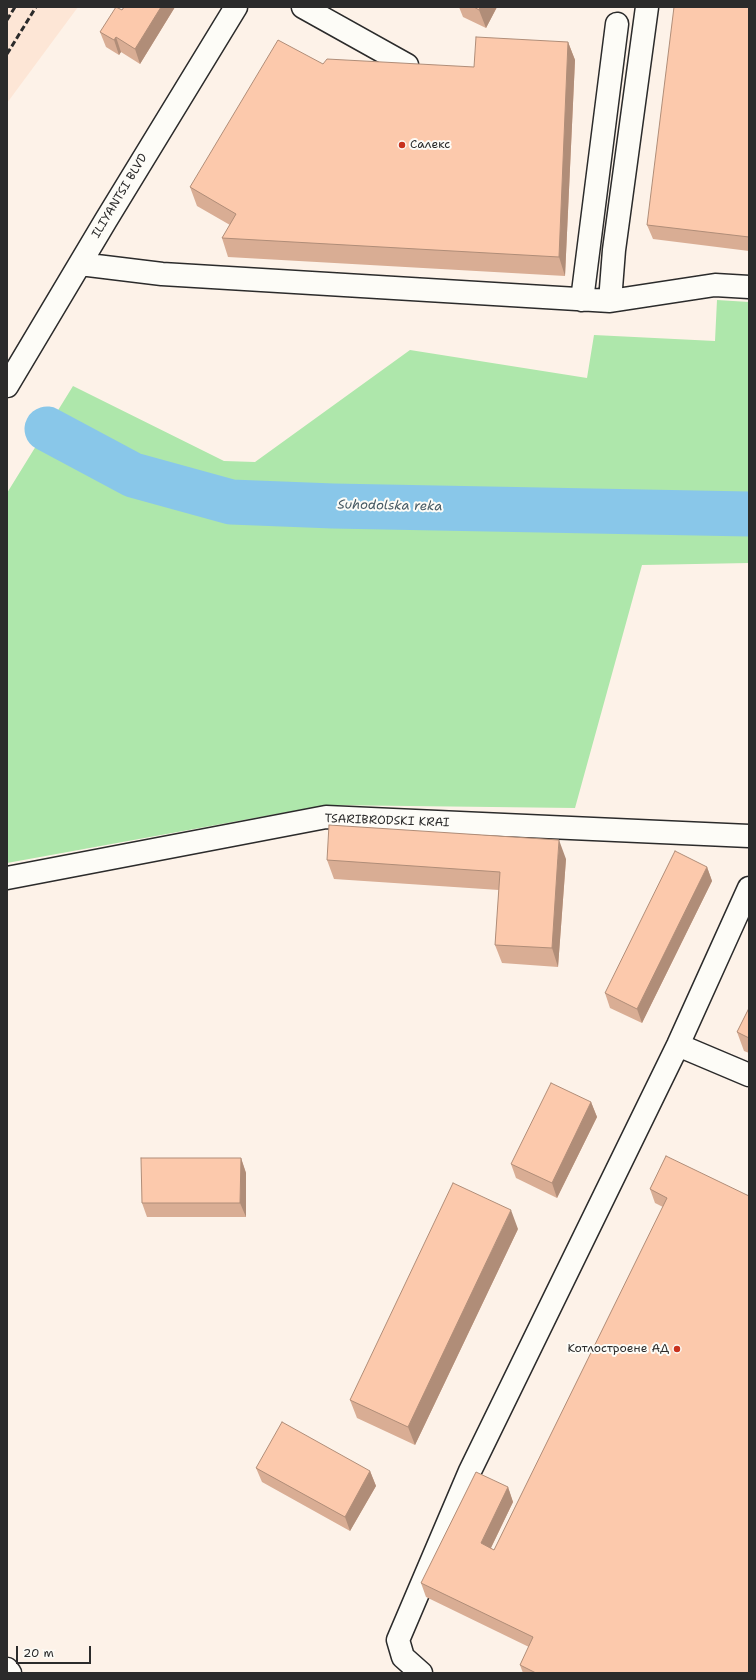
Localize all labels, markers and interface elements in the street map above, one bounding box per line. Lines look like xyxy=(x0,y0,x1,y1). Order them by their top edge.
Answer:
place label: Салекс xyxy=(410,138,450,152)
marker: Салекс xyxy=(397,140,407,150)
street label: ILIYANTSI BLVD xyxy=(89,151,151,241)
water label: Suhodolska reka xyxy=(338,497,442,515)
street label: TSARIBRODSKI KRAI xyxy=(324,812,450,830)
place label: Котлостроене АД xyxy=(567,1342,669,1356)
marker: Котлостроене АД xyxy=(672,1344,682,1354)
scale bar xyxy=(18,1638,93,1664)
text: 20 m xyxy=(23,1645,54,1661)

